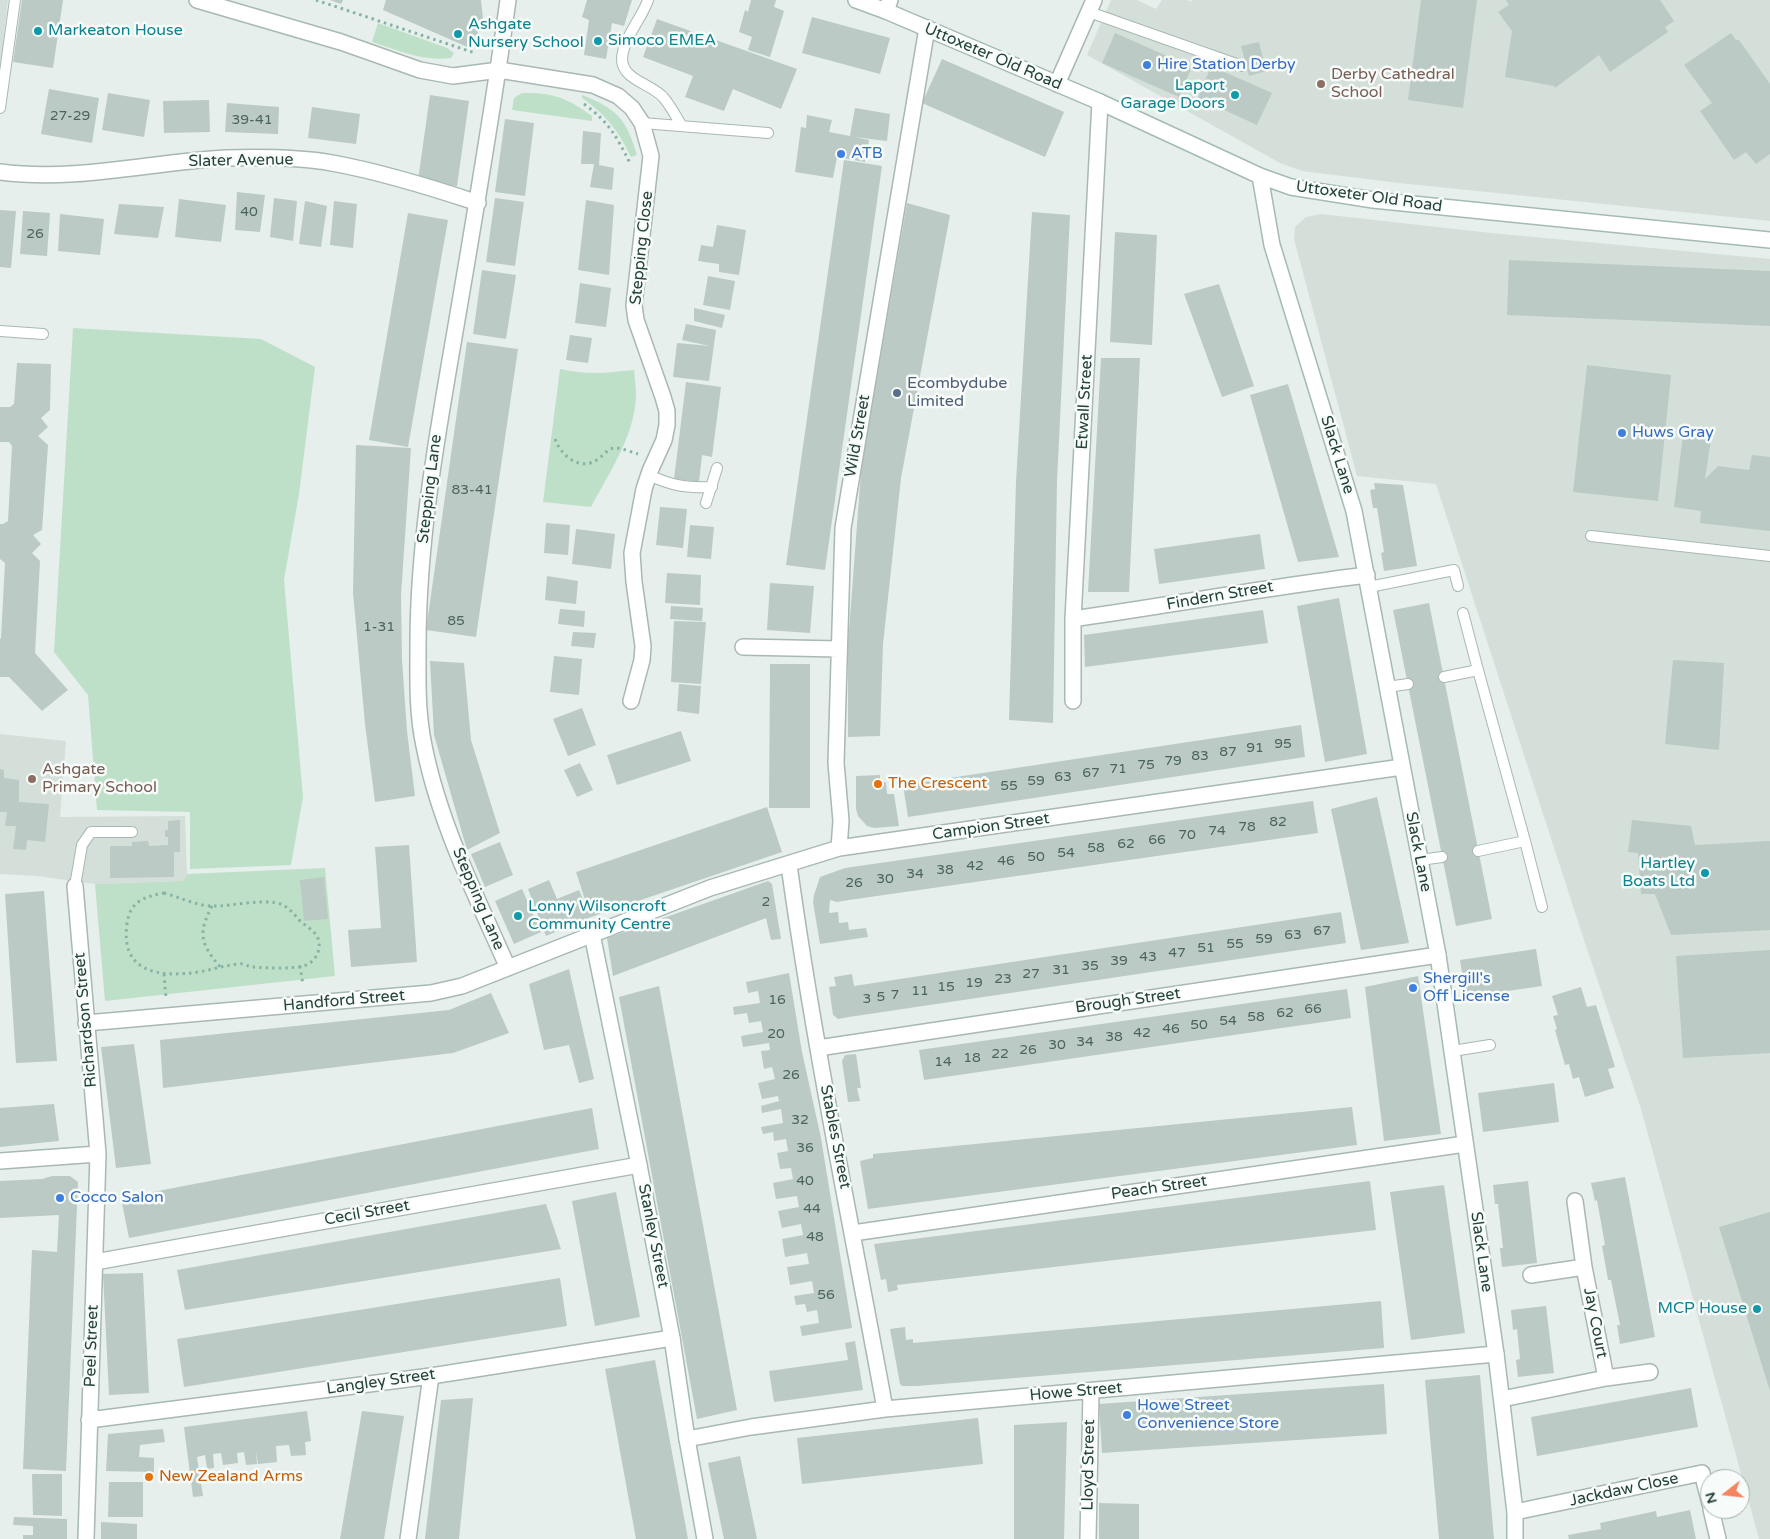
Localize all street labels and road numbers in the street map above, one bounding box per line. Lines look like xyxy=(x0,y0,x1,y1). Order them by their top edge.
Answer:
street label: Uttoxeter Old Road xyxy=(921,19,1065,95)
street label: Slater Avenue xyxy=(188,150,294,172)
street label: Uttoxeter Old Road xyxy=(1295,177,1443,217)
street label: Stepping Close xyxy=(626,190,658,306)
street label: Etwall Street xyxy=(1073,354,1097,450)
street label: Wild Street xyxy=(841,393,875,479)
street label: Slack Lane xyxy=(1316,413,1358,497)
street label: Stepping Lane xyxy=(414,433,446,545)
street label: Findern Street xyxy=(1165,577,1275,615)
street label: Campion Street xyxy=(931,809,1051,845)
street label: Slack Lane xyxy=(1401,810,1435,894)
street label: Stepping Lane xyxy=(448,845,508,953)
street label: Richardson Street xyxy=(71,952,101,1088)
street label: Brough Street xyxy=(1074,984,1182,1018)
street label: Handford Street xyxy=(282,986,406,1016)
street label: Stables Street xyxy=(816,1083,854,1191)
street label: Peach Street xyxy=(1110,1172,1208,1204)
street label: Stanley Street xyxy=(633,1182,673,1290)
street label: Cecil Street xyxy=(323,1196,411,1230)
street label: Slack Lane xyxy=(1466,1210,1496,1294)
street label: Jay Court xyxy=(1579,1286,1611,1360)
street label: Peel Street xyxy=(81,1304,103,1388)
street label: Langley Street xyxy=(325,1365,437,1399)
street label: Howe Street xyxy=(1029,1378,1123,1406)
street label: Lloyd Street xyxy=(1079,1419,1099,1511)
street label: Jackdaw Close xyxy=(1568,1469,1680,1511)

